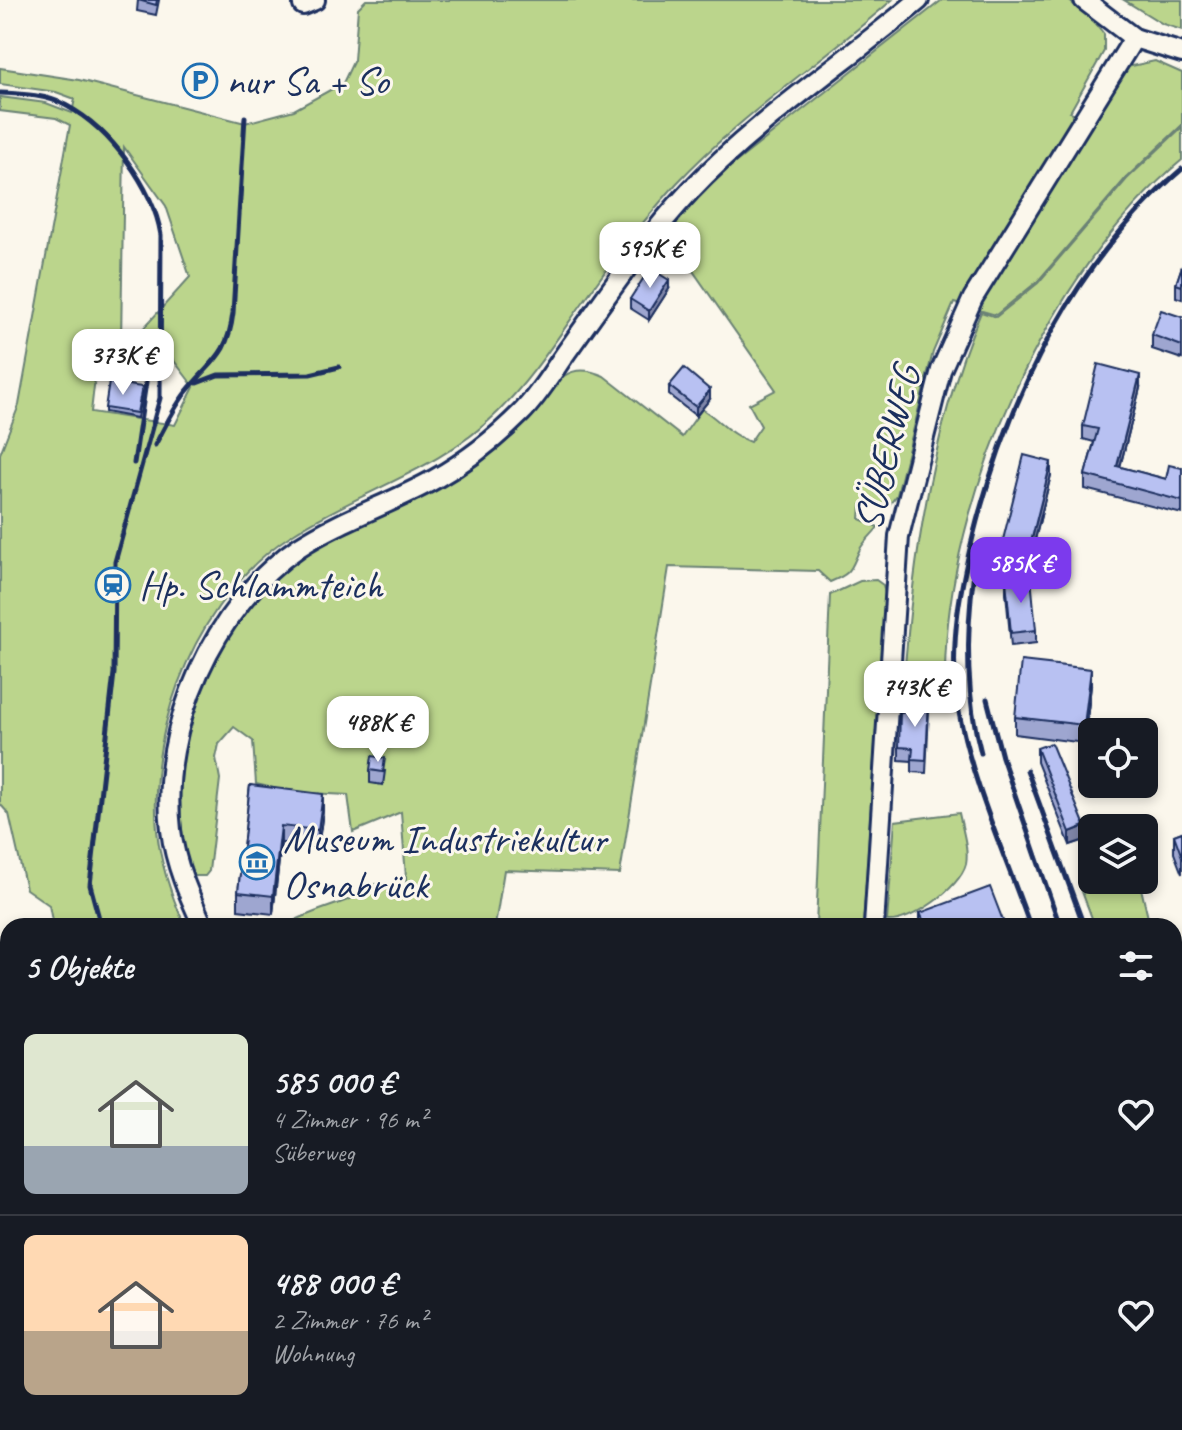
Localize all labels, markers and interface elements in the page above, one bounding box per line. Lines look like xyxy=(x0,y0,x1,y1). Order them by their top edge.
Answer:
place label: nur Sa + So xyxy=(226,56,390,106)
parking icon: nur Sa + So xyxy=(181,62,219,100)
pin: 595K € xyxy=(585,222,715,290)
text: 595K € xyxy=(617,231,683,264)
pin: 373K € xyxy=(58,329,188,397)
text: 373K € xyxy=(90,338,156,371)
street label: SÜBERWEG xyxy=(843,356,933,535)
pin: 585K € xyxy=(956,537,1086,605)
text: 585K € xyxy=(988,546,1054,579)
place label: Hp. Schlammteich xyxy=(139,560,384,610)
station icon: Hp. Schlammteich xyxy=(94,566,132,604)
pin: 743K € xyxy=(850,661,980,729)
text: 743K € xyxy=(882,670,948,703)
pin: 488K € xyxy=(313,696,443,764)
text: 488K € xyxy=(345,705,411,738)
map controls xyxy=(1078,718,1158,894)
button: locate xyxy=(1078,718,1158,798)
place label: Museum Industriekultur Osnabrück xyxy=(283,814,609,910)
button: layers xyxy=(1078,814,1158,894)
museum icon: Museum Industriekultur Osnabrück xyxy=(238,843,276,881)
icon: filters xyxy=(1114,944,1158,988)
text: 5 Objekte xyxy=(24,945,133,988)
text: 585 000 € xyxy=(272,1060,394,1103)
icon: home xyxy=(88,1066,184,1162)
icon: heart xyxy=(1114,1092,1158,1136)
text: 4 Zimmer · 96 m² xyxy=(272,1103,427,1136)
text: Süberweg xyxy=(272,1136,355,1169)
text: 488 000 € xyxy=(272,1261,396,1304)
icon: home xyxy=(88,1267,184,1363)
icon: heart xyxy=(1114,1293,1158,1337)
text: 2 Zimmer · 76 m² xyxy=(272,1304,427,1337)
text: Wohnung xyxy=(272,1337,354,1370)

